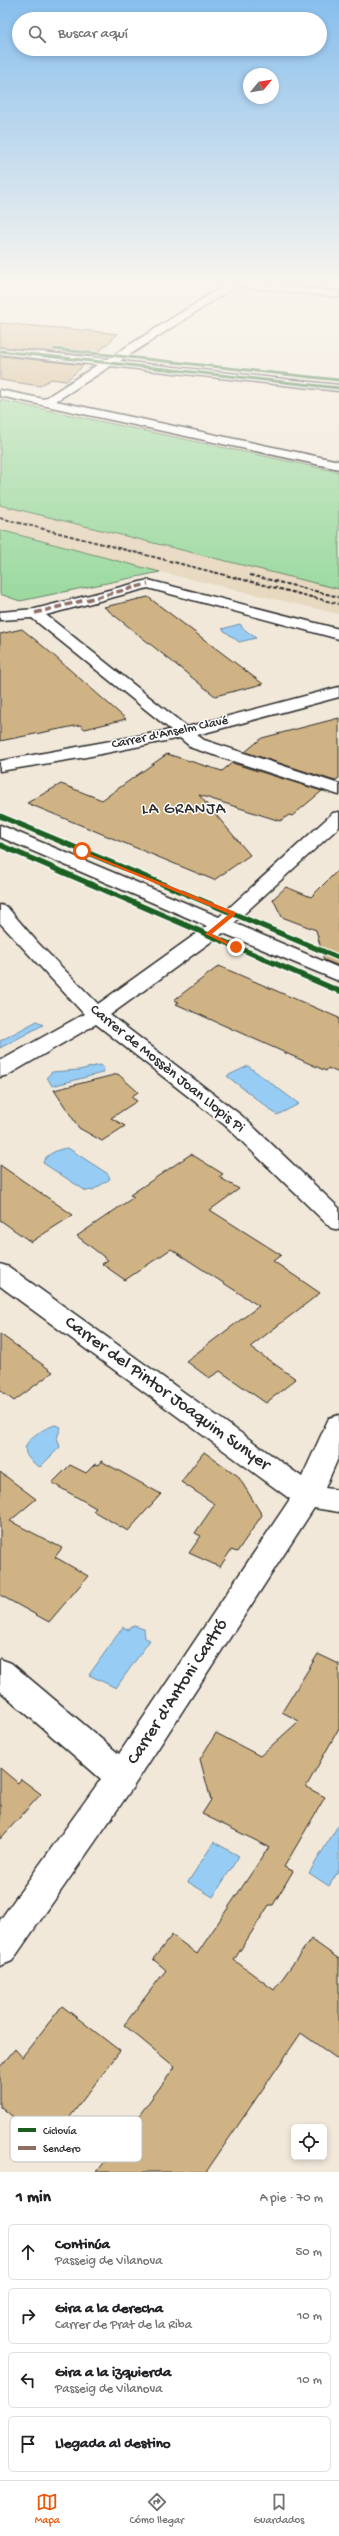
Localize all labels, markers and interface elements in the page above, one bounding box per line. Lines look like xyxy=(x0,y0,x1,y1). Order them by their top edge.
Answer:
search box xyxy=(12,12,327,56)
icon: search xyxy=(26,23,48,45)
text: Buscar aquí xyxy=(58,25,128,43)
north arrow xyxy=(243,68,279,104)
street label: Carrer d'Anselm Clavé xyxy=(110,713,230,753)
district label: LA GRANJA xyxy=(142,801,227,820)
route start xyxy=(73,842,91,860)
route end xyxy=(227,938,245,956)
street label: Carrer de Mossèn Joan Llopis Pi xyxy=(86,1001,248,1137)
street label: Carrer del Pintor Joaquim Sunyer xyxy=(60,1312,275,1477)
street label: Carrer d'Antoni Cartró xyxy=(123,1615,233,1769)
legend xyxy=(10,2116,142,2162)
map controls xyxy=(291,2124,327,2160)
button: locate xyxy=(291,2124,327,2160)
text: Ciclovía xyxy=(43,2126,77,2138)
text: Sendero xyxy=(43,2144,81,2156)
text: 1 min xyxy=(16,2188,51,2208)
text: A pie · 70 m xyxy=(260,2191,323,2206)
text: Continúa xyxy=(55,2236,110,2254)
icon: ahead xyxy=(17,2241,39,2263)
text: 50 m xyxy=(295,2245,322,2260)
text: Passeig de Vilanova xyxy=(55,2254,162,2269)
text: Gira a la derecha xyxy=(55,2300,163,2318)
icon: right xyxy=(17,2305,39,2327)
text: 10 m xyxy=(297,2309,322,2324)
text: Carrer de Prat de la Riba xyxy=(55,2318,192,2333)
text: Gira a la izquierda xyxy=(55,2364,171,2382)
icon: left xyxy=(17,2369,39,2391)
text: 10 m xyxy=(297,2373,322,2388)
text: Passeig de Vilanova xyxy=(55,2382,162,2397)
icon: arrive xyxy=(17,2433,39,2455)
text: Llegada al destino xyxy=(55,2435,171,2453)
tab: Mapa xyxy=(35,2491,60,2527)
tab: Cómo llegar xyxy=(129,2491,184,2527)
tab: Guardados xyxy=(253,2491,304,2527)

